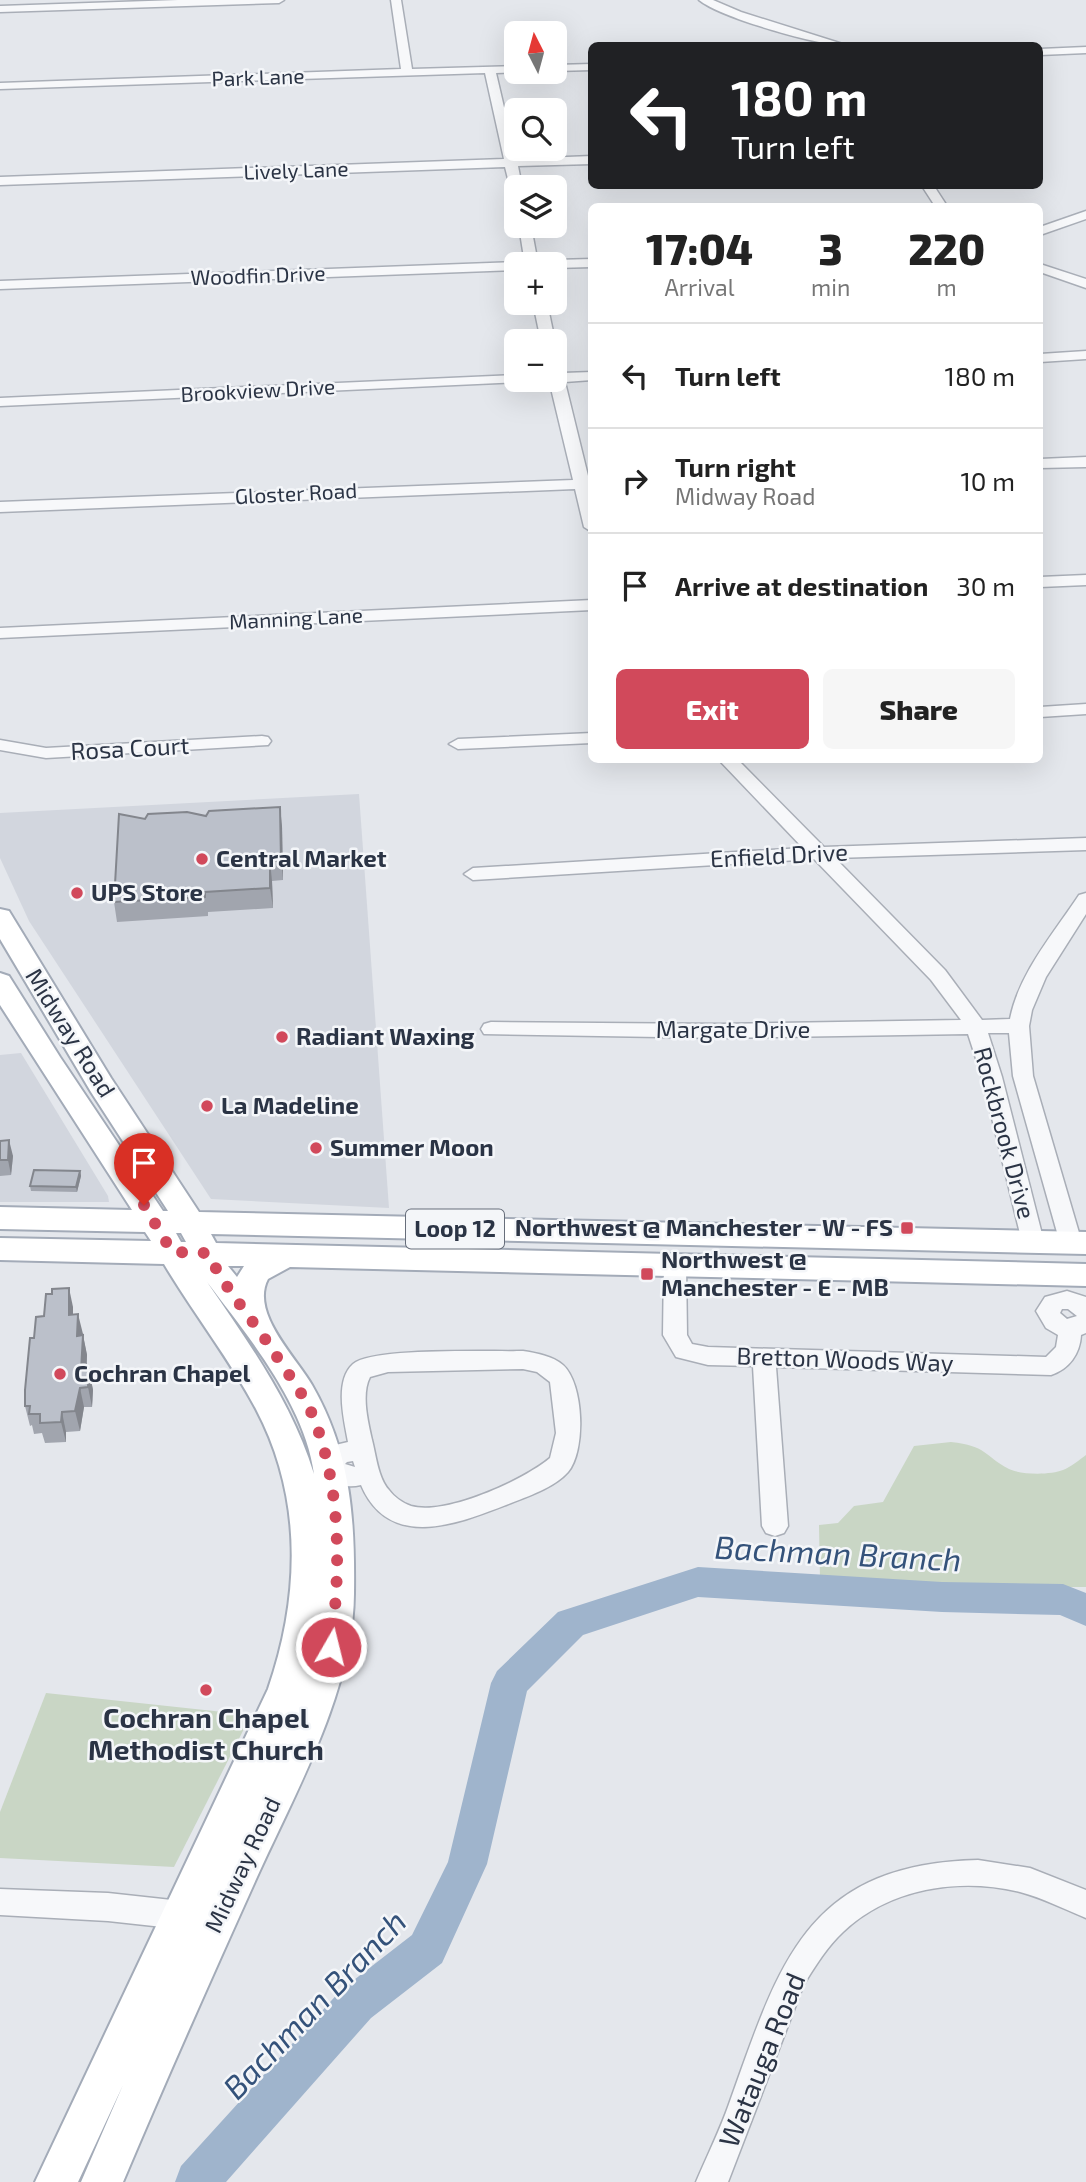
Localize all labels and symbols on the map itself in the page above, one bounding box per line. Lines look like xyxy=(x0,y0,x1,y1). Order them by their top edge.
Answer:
north arrow xyxy=(504,21,567,84)
street label: Park Lane xyxy=(211,62,305,91)
street label: Lively Lane xyxy=(243,155,349,184)
street label: Woodfin Drive xyxy=(190,260,326,289)
street label: Brookview Drive xyxy=(180,373,336,406)
street label: Gloster Road xyxy=(234,477,358,508)
street label: Manning Lane xyxy=(228,602,363,633)
street label: Rosa Court xyxy=(70,730,190,765)
street label: Enfield Drive xyxy=(709,836,849,873)
place label: Central Market xyxy=(216,843,387,872)
marker: Central Market xyxy=(194,851,210,867)
place label: UPS Store xyxy=(91,877,203,906)
marker: UPS Store xyxy=(69,885,85,901)
street label: Midway Road xyxy=(20,962,122,1102)
street label: Margate Drive xyxy=(656,1014,810,1043)
place label: Radiant Waxing xyxy=(296,1021,475,1050)
marker: Radiant Waxing xyxy=(274,1029,290,1045)
street label: Rockbrook Drive xyxy=(969,1043,1042,1222)
place label: La Madeline xyxy=(221,1090,359,1119)
marker: La Madeline xyxy=(199,1098,215,1114)
place label: Summer Moon xyxy=(330,1132,494,1161)
pin xyxy=(114,1133,174,1205)
marker: Summer Moon xyxy=(308,1140,324,1156)
road number: Loop 12 xyxy=(406,1210,504,1248)
place label: Northwest @ Manchester - W - FS xyxy=(515,1212,893,1241)
marker: Northwest @ Manchester - W - FS xyxy=(899,1220,915,1236)
place label: Northwest @ Manchester - E - MB xyxy=(661,1244,889,1301)
marker: Northwest @ Manchester - E - MB xyxy=(639,1266,655,1282)
street label: Bretton Woods Way xyxy=(736,1340,954,1377)
place label: Cochran Chapel xyxy=(74,1358,251,1387)
marker: Cochran Chapel xyxy=(52,1366,68,1382)
water label: Bachman Branch xyxy=(714,1527,962,1577)
position arrow xyxy=(294,1610,368,1684)
marker: Cochran Chapel Methodist Church xyxy=(198,1682,214,1698)
place label: Cochran Chapel Methodist Church xyxy=(88,1700,324,1766)
street label: Midway Road xyxy=(198,1792,286,1937)
water label: Bachman Branch xyxy=(214,1902,413,2106)
street label: Watauga Road xyxy=(711,1967,812,2152)

